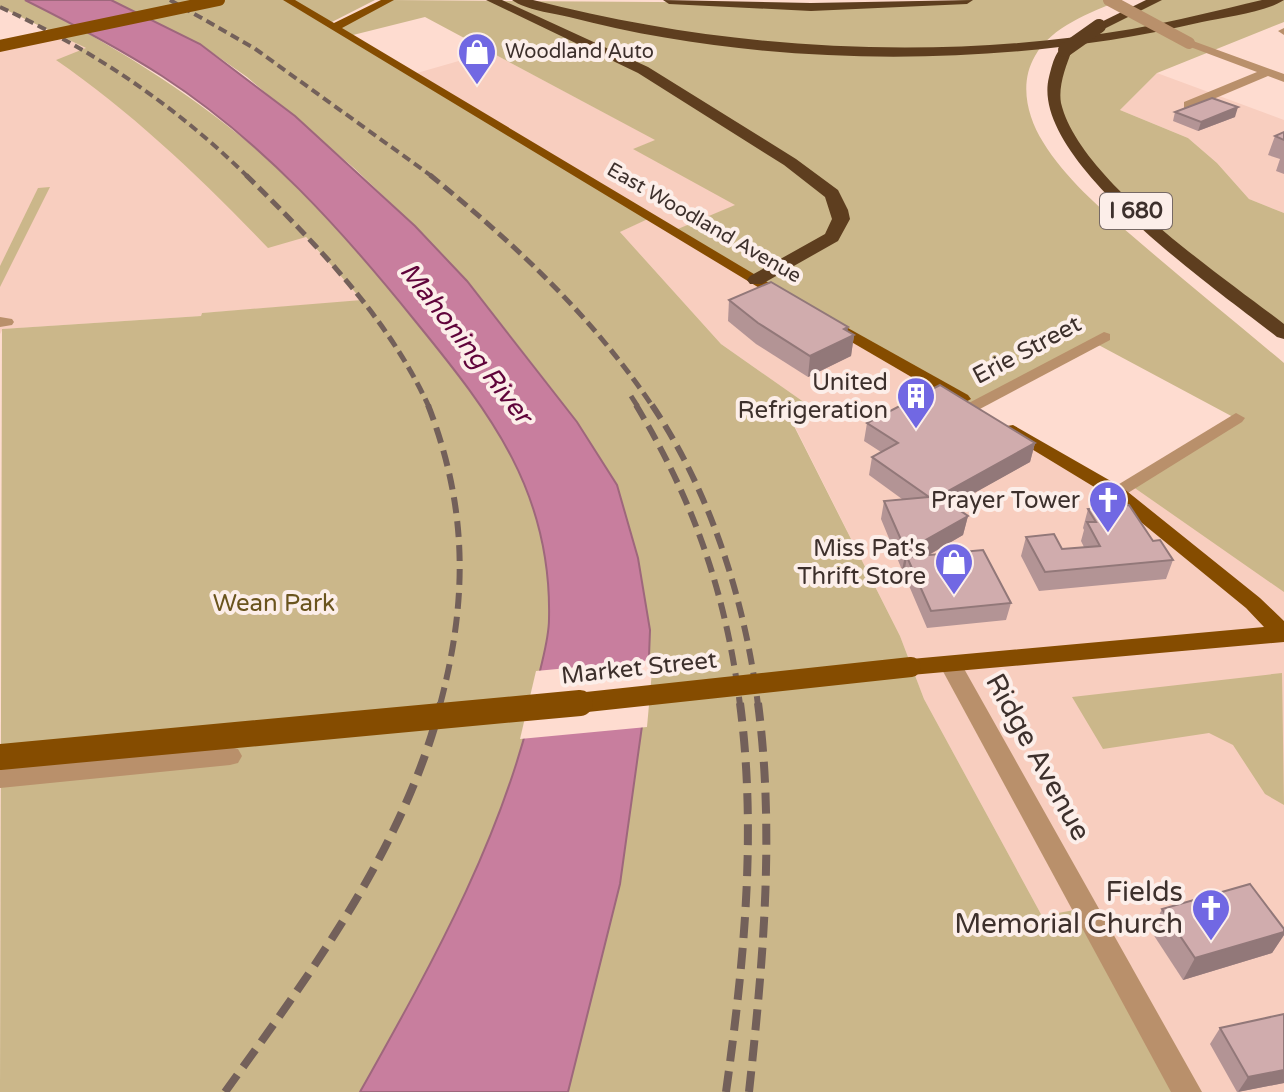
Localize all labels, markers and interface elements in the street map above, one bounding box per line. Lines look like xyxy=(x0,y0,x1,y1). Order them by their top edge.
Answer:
shop icon: Woodland Auto xyxy=(456,31,498,86)
place label: Woodland Auto xyxy=(505,40,654,64)
street label: East Woodland Avenue xyxy=(603,158,805,288)
road number: I 680 xyxy=(1100,193,1172,229)
water label: Mahoning River xyxy=(393,256,540,432)
street label: Erie Street xyxy=(968,309,1086,391)
place label: United Refrigeration xyxy=(738,368,888,425)
building icon: United Refrigeration xyxy=(895,375,937,430)
church icon: Prayer Tower xyxy=(1087,479,1129,534)
place label: Prayer Tower xyxy=(931,486,1081,515)
place label: Miss Pat's Thrift Store xyxy=(797,534,926,591)
shop icon: Miss Pat's Thrift Store xyxy=(933,541,975,596)
park label: Wean Park xyxy=(213,589,335,618)
street label: Market Street xyxy=(560,645,718,691)
street label: Ridge Avenue xyxy=(978,668,1098,846)
place label: Fields Memorial Church xyxy=(954,875,1183,941)
church icon: Fields Memorial Church xyxy=(1190,887,1232,942)

